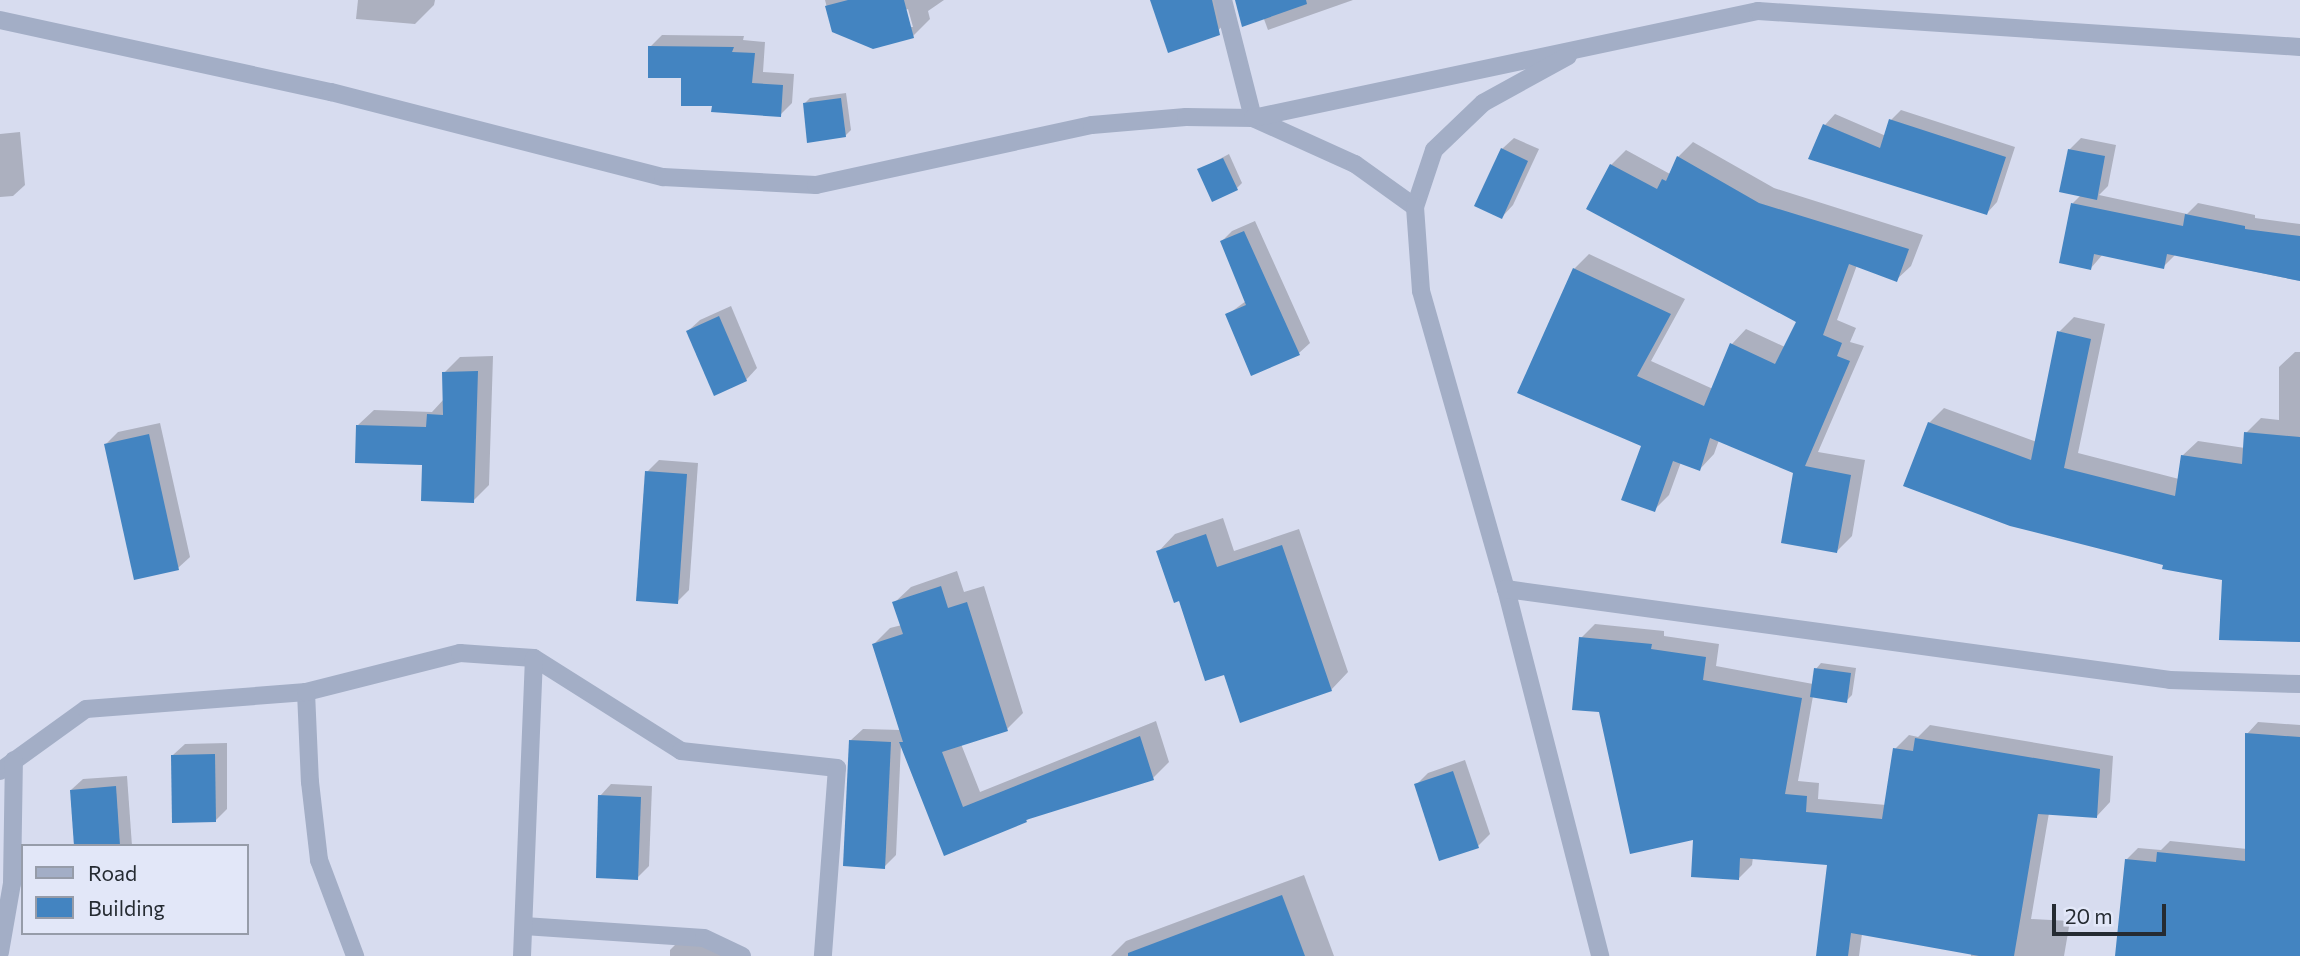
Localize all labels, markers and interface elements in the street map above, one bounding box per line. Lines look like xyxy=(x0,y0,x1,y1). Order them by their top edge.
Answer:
legend xyxy=(21,844,248,935)
text: Road xyxy=(88,860,137,885)
scale bar xyxy=(2055,890,2169,934)
text: Building xyxy=(88,895,165,920)
text: 20 m xyxy=(2065,903,2113,928)

